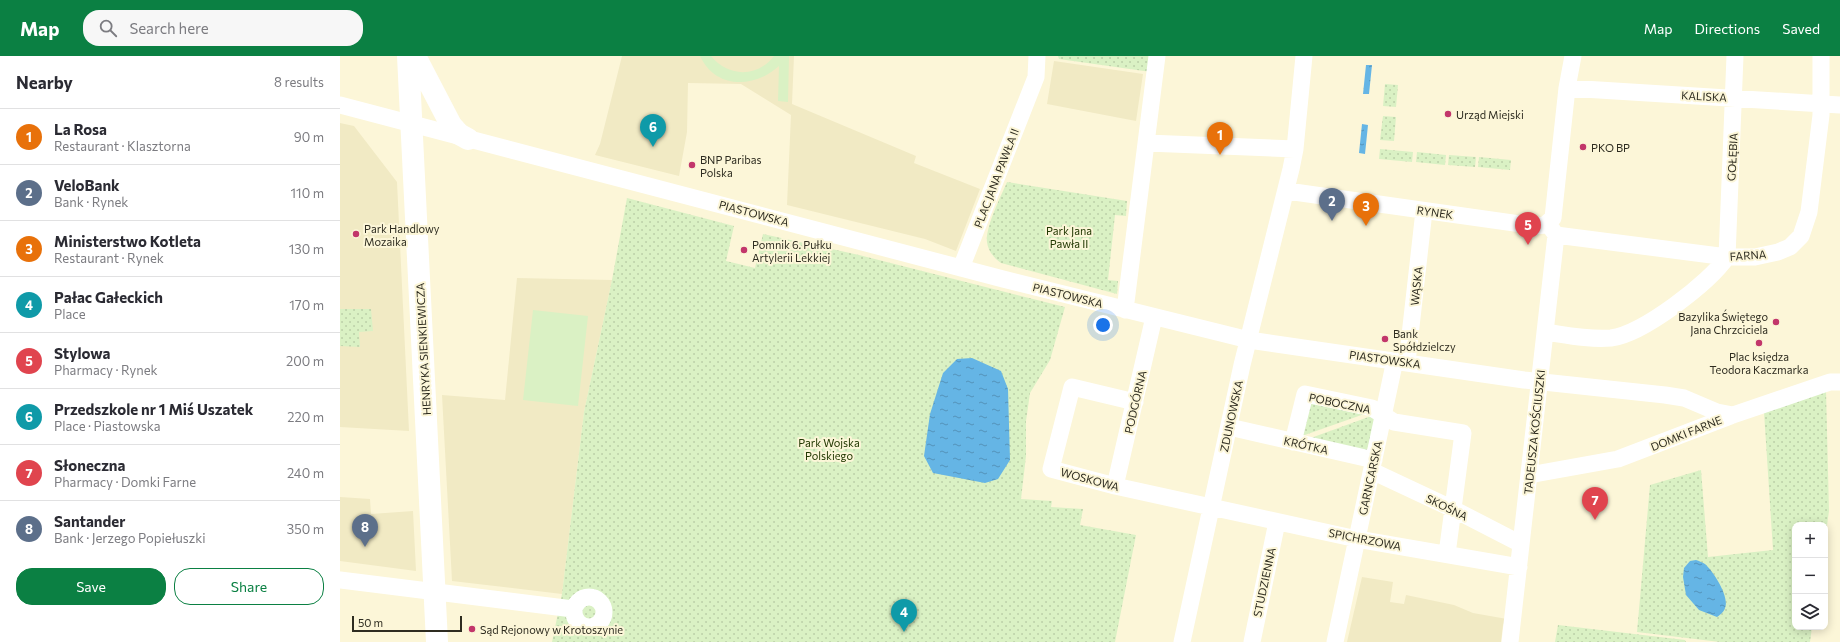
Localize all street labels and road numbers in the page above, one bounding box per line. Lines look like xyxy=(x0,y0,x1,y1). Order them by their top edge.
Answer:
street label: KALISKA xyxy=(1681,88,1728,104)
street label: PLAC JANA PAWŁA II xyxy=(971,126,1022,230)
street label: GOŁĘBIA xyxy=(1724,132,1740,181)
street label: PIASTOWSKA xyxy=(718,197,791,229)
street label: RYNEK xyxy=(1416,203,1455,221)
street label: FARNA xyxy=(1729,247,1767,263)
street label: WĄSKA xyxy=(1407,265,1425,306)
street label: PIASTOWSKA xyxy=(1032,280,1105,310)
street label: HENRYKA SIENKIEWICZA xyxy=(413,282,433,416)
street label: PIASTOWSKA xyxy=(1349,348,1422,370)
street label: PODGÓRNA xyxy=(1120,369,1149,435)
street label: TADEUSZA KOŚCIUSZKI xyxy=(1520,369,1547,495)
street label: ZDUNOWSKA xyxy=(1217,379,1245,453)
street label: POBOCZNA xyxy=(1308,390,1372,416)
street label: DOMKI FARNE xyxy=(1648,413,1724,453)
street label: KRÓTKA xyxy=(1282,433,1330,457)
street label: GARNCARSKA xyxy=(1356,439,1384,516)
street label: WOSKOWA xyxy=(1059,465,1121,493)
street label: SKOŚNA xyxy=(1424,490,1471,523)
street label: SPICHRZOWA xyxy=(1328,526,1403,552)
street label: STUDZIENNA xyxy=(1250,546,1278,618)

